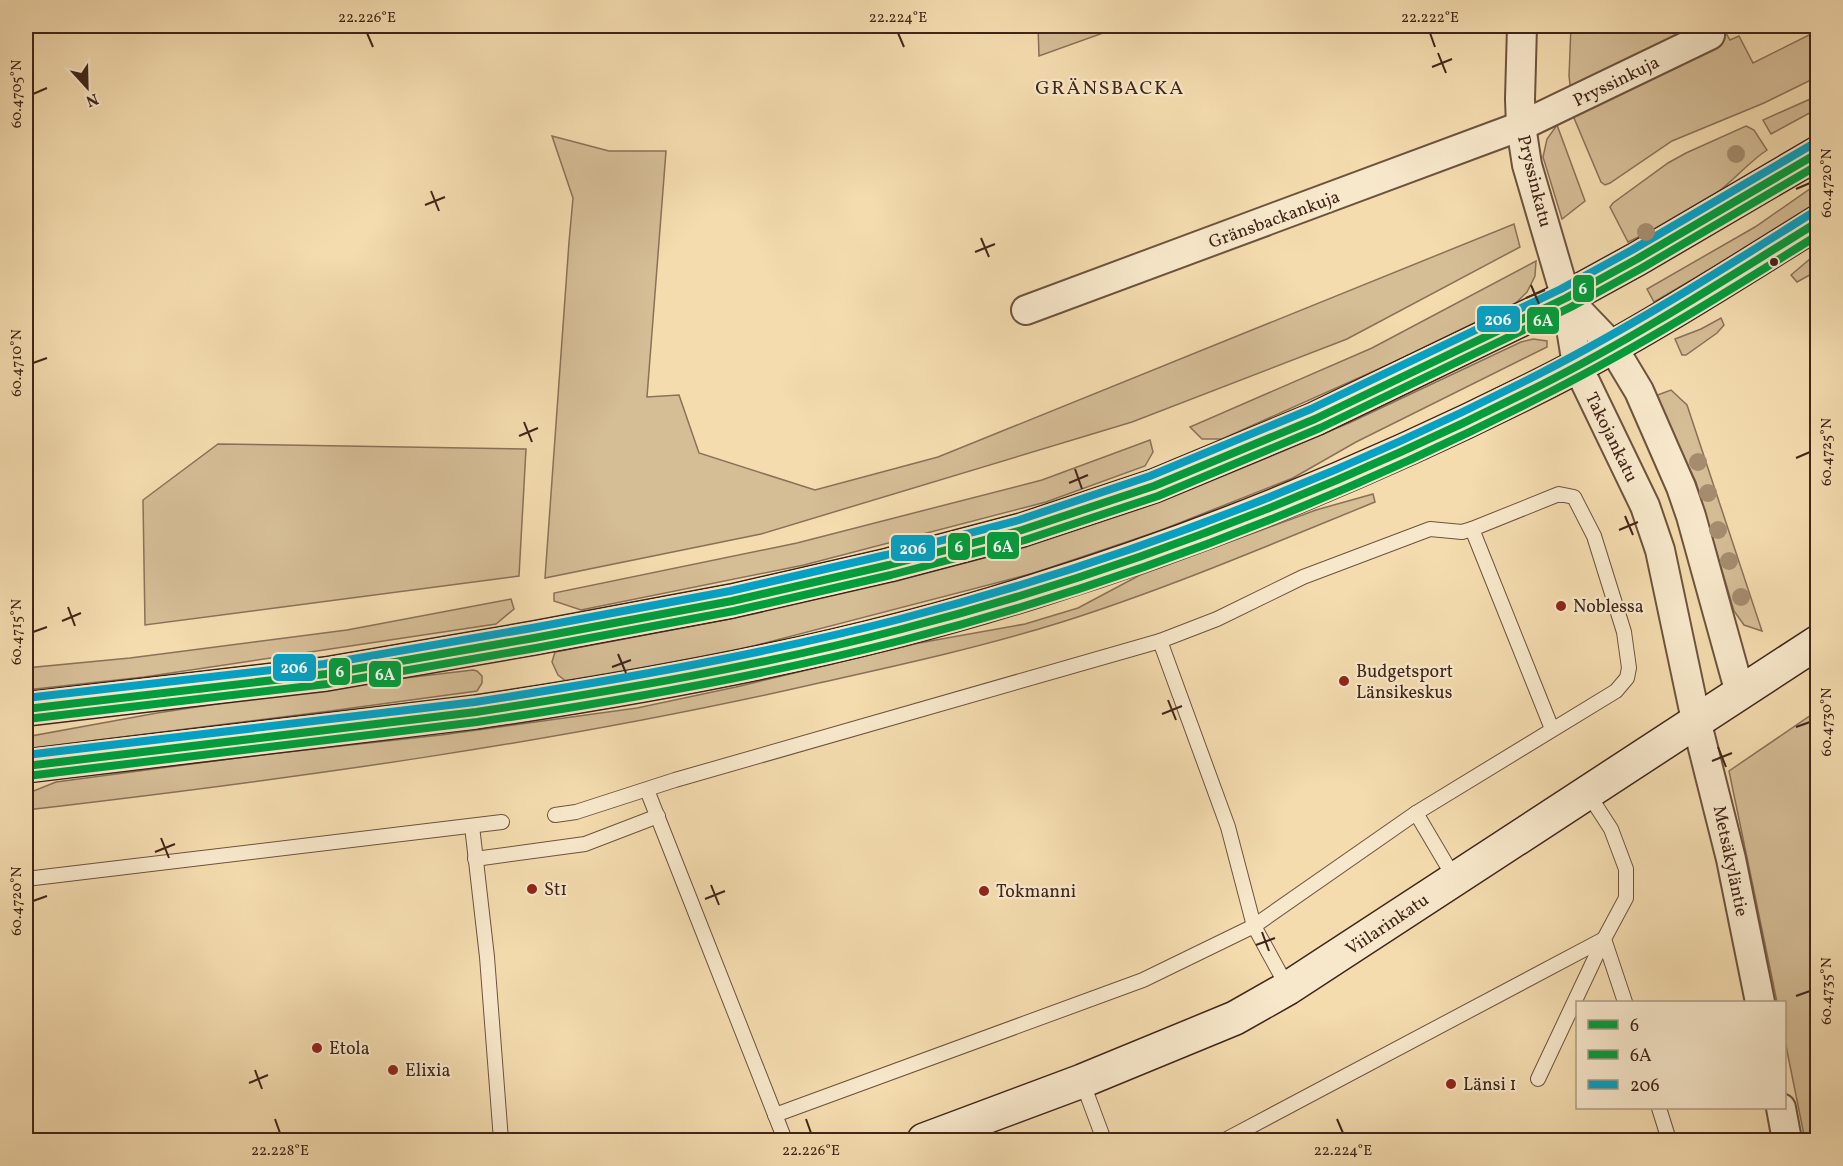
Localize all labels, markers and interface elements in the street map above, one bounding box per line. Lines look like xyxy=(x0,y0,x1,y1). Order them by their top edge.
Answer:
text: 22.226°E xyxy=(338,8,396,29)
text: 22.224°E xyxy=(869,8,927,29)
text: 22.222°E xyxy=(1401,8,1459,29)
street label: Pryssinkuja xyxy=(1569,51,1664,114)
north arrow xyxy=(57,57,117,117)
text: 60.4705°N xyxy=(7,60,28,128)
district label: GRÄNSBACKA xyxy=(1035,75,1185,103)
text: N xyxy=(82,87,101,112)
street label: Pryssinkatu xyxy=(1510,133,1557,230)
text: 60.4720°N xyxy=(1817,148,1838,218)
street label: Gränsbackankuja xyxy=(1205,185,1344,256)
unlabelled marker xyxy=(1768,256,1780,268)
line badge: 6 xyxy=(1572,274,1595,303)
text: 6 xyxy=(1579,279,1588,301)
line badge: 206 xyxy=(1476,305,1521,333)
line badge: 6A xyxy=(1526,306,1560,335)
text: 206 xyxy=(1485,310,1512,332)
text: 6A xyxy=(1533,311,1554,333)
text: 60.4710°N xyxy=(7,329,28,397)
street label: Takojankatu xyxy=(1578,388,1643,487)
text: 60.4725°N xyxy=(1817,418,1838,486)
line badge: 6A xyxy=(986,531,1020,560)
line badge: 6 xyxy=(947,532,971,561)
line badge: 206 xyxy=(890,534,936,562)
text: 6 xyxy=(955,537,964,559)
text: 6A xyxy=(993,537,1014,559)
text: 206 xyxy=(900,539,927,561)
place label: Noblessa xyxy=(1573,595,1644,620)
text: 60.4715°N xyxy=(7,599,28,665)
marker: Noblessa xyxy=(1554,599,1568,613)
line badge: 206 xyxy=(272,653,317,682)
line badge: 6 xyxy=(328,657,351,686)
text: 206 xyxy=(281,658,308,680)
line badge: 6A xyxy=(368,660,402,688)
place label: Budgetsport Länsikeskus xyxy=(1356,660,1453,706)
text: 6 xyxy=(336,662,345,684)
text: 6A xyxy=(375,665,396,687)
marker: Budgetsport Länsikeskus xyxy=(1337,674,1351,688)
text: 60.4730°N xyxy=(1817,688,1838,756)
street label: Metsäkyläntie xyxy=(1706,804,1753,919)
text: 60.4720°N xyxy=(7,866,28,936)
place label: St1 xyxy=(544,878,567,903)
place label: Tokmanni xyxy=(996,880,1076,905)
marker: St1 xyxy=(525,882,539,896)
marker: Tokmanni xyxy=(977,884,991,898)
street label: Viilarinkatu xyxy=(1341,888,1434,962)
text: 60.4735°N xyxy=(1817,957,1838,1025)
legend xyxy=(1576,1001,1786,1109)
text: 6 xyxy=(1630,1014,1639,1039)
place label: Etola xyxy=(329,1037,370,1062)
marker: Etola xyxy=(310,1041,324,1055)
text: 6A xyxy=(1630,1044,1652,1069)
place label: Elixia xyxy=(405,1059,450,1084)
marker: Elixia xyxy=(386,1063,400,1077)
place label: Länsi 1 xyxy=(1463,1073,1517,1098)
text: 206 xyxy=(1630,1074,1660,1099)
marker: Länsi 1 xyxy=(1444,1077,1458,1091)
text: 22.228°E xyxy=(251,1141,309,1162)
text: 22.226°E xyxy=(782,1141,840,1162)
text: 22.224°E xyxy=(1314,1141,1372,1162)

